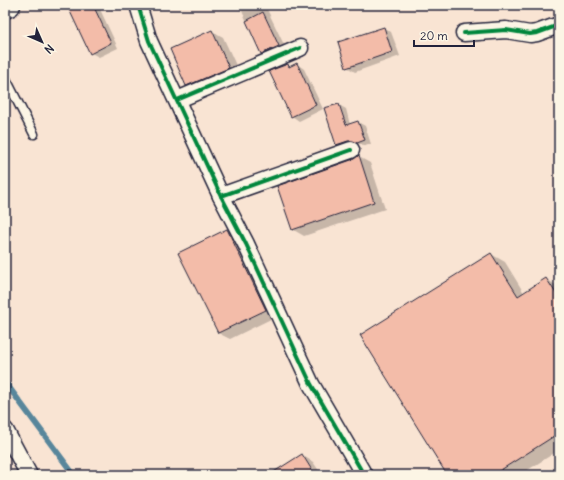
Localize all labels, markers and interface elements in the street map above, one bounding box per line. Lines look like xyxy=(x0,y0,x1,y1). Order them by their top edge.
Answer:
north arrow xyxy=(22,22,62,62)
scale bar xyxy=(414,22,474,48)
text: 20 m xyxy=(420,28,448,43)
text: N xyxy=(41,41,57,57)

